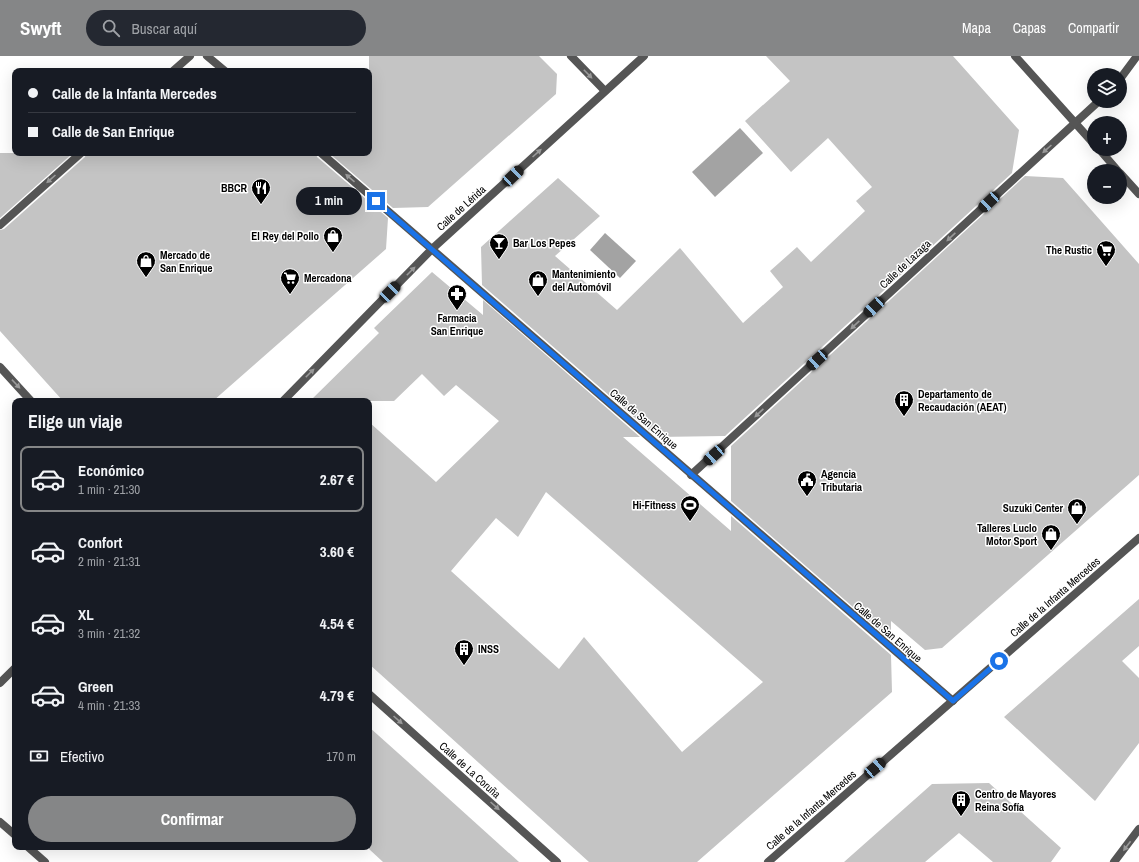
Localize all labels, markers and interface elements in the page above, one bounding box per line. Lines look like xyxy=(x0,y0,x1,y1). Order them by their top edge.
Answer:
search box xyxy=(86,10,366,46)
text: Swyft xyxy=(20,15,62,41)
icon: search xyxy=(100,17,122,39)
text: Buscar aquí xyxy=(132,18,197,39)
text: Mapa xyxy=(962,19,991,37)
text: Capas xyxy=(1013,19,1046,37)
text: Compartir xyxy=(1068,19,1119,37)
map controls xyxy=(1087,68,1127,204)
button: layers xyxy=(1087,68,1127,108)
one-way arrow xyxy=(583,69,593,79)
text: Calle de la Infanta Mercedes xyxy=(52,83,217,104)
button: + xyxy=(1087,116,1127,156)
text: Calle de San Enrique xyxy=(52,121,174,142)
one-way arrow xyxy=(1041,145,1052,154)
one-way arrow xyxy=(532,149,542,158)
car xyxy=(500,163,526,189)
button: − xyxy=(1087,164,1127,204)
one-way arrow xyxy=(47,174,56,183)
one-way arrow xyxy=(344,174,355,183)
restaurant icon: BBCR xyxy=(250,177,272,205)
place label: BBCR xyxy=(221,181,247,195)
street label: Calle de Lérida xyxy=(434,182,488,234)
callout: 1 min xyxy=(296,187,362,215)
car xyxy=(976,189,1002,215)
text: 1 min xyxy=(315,192,343,209)
route end xyxy=(367,192,385,210)
shop icon: El Rey del Pollo xyxy=(322,225,344,253)
place label: El Rey del Pollo xyxy=(251,229,319,243)
bar icon: Bar Los Pepes xyxy=(488,232,510,260)
one-way arrow xyxy=(946,233,956,242)
place label: Bar Los Pepes xyxy=(513,236,576,250)
street label: Calle de Lazaga xyxy=(876,237,934,291)
supermarket icon: The Rustic xyxy=(1095,239,1117,267)
place label: The Rustic xyxy=(1046,243,1092,257)
place label: Mercado de San Enrique xyxy=(160,248,213,275)
shop icon: Mercado de San Enrique xyxy=(135,250,157,278)
one-way arrow xyxy=(406,266,416,276)
supermarket icon: Mercadona xyxy=(279,267,301,295)
place label: Mantenimiento del Automóvil xyxy=(552,267,616,294)
shop icon: Mantenimiento del Automóvil xyxy=(527,269,549,297)
place label: Mercadona xyxy=(304,271,352,285)
car xyxy=(377,279,403,305)
pharmacy icon: Farmacia San Enrique xyxy=(446,283,468,311)
car xyxy=(861,294,887,320)
place label: Farmacia San Enrique xyxy=(431,311,483,338)
one-way arrow xyxy=(850,320,860,330)
car xyxy=(804,348,830,372)
one-way arrow xyxy=(305,368,315,378)
one-way arrow xyxy=(11,379,20,389)
street label: Calle de San Enrique xyxy=(607,386,681,452)
place label: Departamento de Recaudación (AEAT) xyxy=(918,387,1007,414)
building icon: Departamento de Recaudación (AEAT) xyxy=(893,389,915,417)
one-way arrow xyxy=(754,408,764,418)
text: Elige un viaje xyxy=(28,409,122,434)
car xyxy=(701,443,727,467)
text: Económico xyxy=(78,460,144,481)
icon: car xyxy=(30,461,66,497)
place label: Agencia Tributaria xyxy=(821,467,862,494)
text: 2.67 € xyxy=(320,469,354,490)
public building icon: Agencia Tributaria xyxy=(796,469,818,497)
text: 1 min · 21:30 xyxy=(78,481,140,498)
sports icon: Hi-Fitness xyxy=(679,494,701,522)
shop icon: Suzuki Center xyxy=(1066,497,1088,525)
place label: Hi-Fitness xyxy=(632,498,676,512)
place label: Suzuki Center xyxy=(1003,501,1063,515)
place label: Talleres Luclo Motor Sport xyxy=(977,521,1037,548)
shop icon: Talleres Luclo Motor Sport xyxy=(1040,523,1062,551)
text: Confort xyxy=(78,532,122,553)
icon: car xyxy=(30,533,66,569)
text: 3.60 € xyxy=(320,541,354,562)
text: 2 min · 21:31 xyxy=(78,553,140,570)
street label: Calle de la Infanta Mercedes xyxy=(1007,554,1103,640)
street label: Calle de San Enrique xyxy=(851,599,925,665)
text: XL xyxy=(78,604,94,625)
icon: car xyxy=(30,605,66,641)
text: 4.54 € xyxy=(320,613,354,634)
text: 3 min · 21:32 xyxy=(78,625,140,642)
building icon: INSS xyxy=(453,638,475,666)
place label: INSS xyxy=(478,642,499,656)
route start xyxy=(990,652,1008,670)
text: Green xyxy=(78,676,114,697)
icon: car xyxy=(30,677,66,713)
text: 4.79 € xyxy=(320,685,354,706)
text: 4 min · 21:33 xyxy=(78,697,140,714)
one-way arrow xyxy=(393,715,403,724)
street label: Calle de La Coruña xyxy=(436,739,504,801)
icon: cash xyxy=(28,745,50,767)
text: Efectivo xyxy=(60,746,104,767)
text: 170 m xyxy=(326,748,356,765)
car xyxy=(862,756,888,780)
street label: Calle de la Infanta Mercedes xyxy=(763,767,859,853)
place label: Centro de Mayores Reina Sofía xyxy=(975,787,1056,814)
building icon: Centro de Mayores Reina Sofía xyxy=(950,789,972,817)
button: Confirmar xyxy=(28,796,356,842)
one-way arrow xyxy=(490,802,500,811)
one-way arrow xyxy=(1122,840,1131,851)

